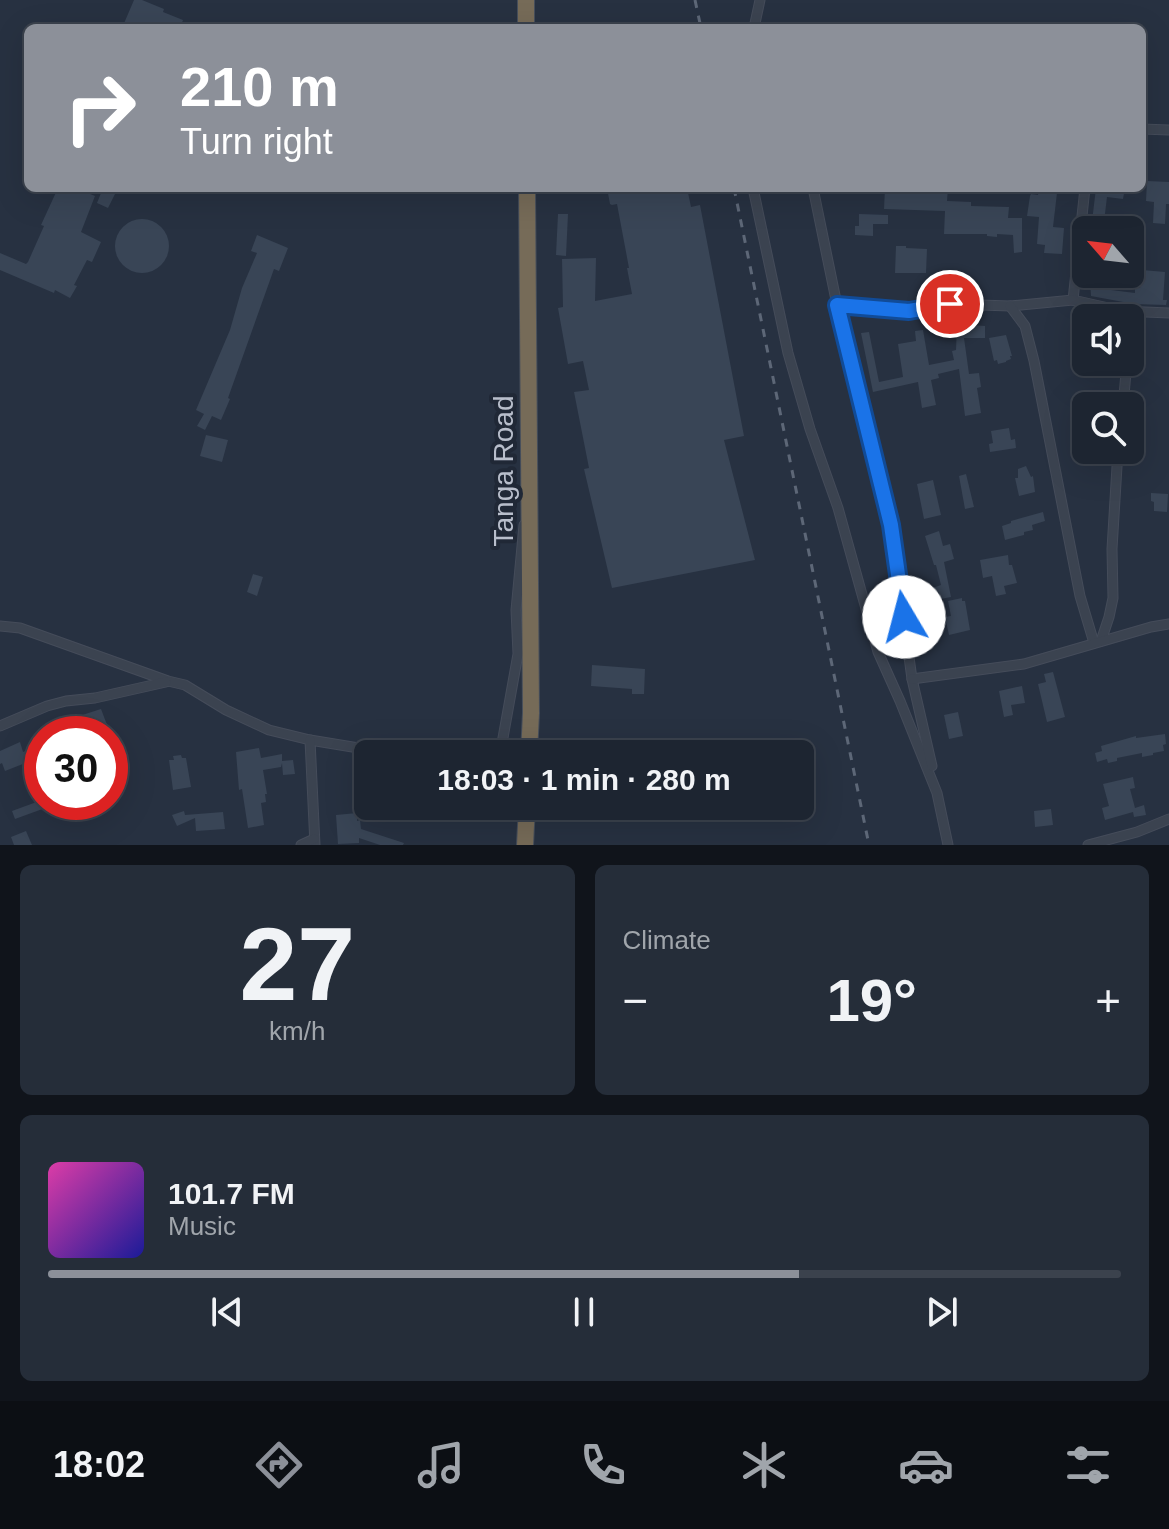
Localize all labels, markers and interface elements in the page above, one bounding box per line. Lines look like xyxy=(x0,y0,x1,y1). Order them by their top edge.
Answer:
text: 210 m xyxy=(180,55,339,118)
icon: right xyxy=(48,56,152,160)
text: Turn right xyxy=(180,121,333,162)
north arrow xyxy=(1072,216,1144,288)
map controls xyxy=(1072,216,1144,464)
pin xyxy=(916,270,984,338)
icon: arrive xyxy=(928,282,972,326)
button: sound xyxy=(1072,304,1144,376)
button: search xyxy=(1072,392,1144,464)
street label: Tanga Road xyxy=(488,395,519,547)
position arrow xyxy=(862,575,946,659)
speed limit sign: 30 xyxy=(24,716,128,820)
text: 18:03 · 1 min · 280 m xyxy=(437,763,731,796)
text: 27 xyxy=(239,906,355,1022)
text: Climate xyxy=(623,925,711,955)
text: 19° xyxy=(826,967,917,1034)
text: − xyxy=(623,976,648,1025)
text: + xyxy=(1095,976,1121,1025)
text: km/h xyxy=(269,1016,325,1046)
text: 101.7 FM xyxy=(168,1177,295,1210)
text: Music xyxy=(168,1211,236,1241)
icon: previous xyxy=(205,1290,249,1334)
icon: pause xyxy=(562,1290,606,1334)
icon: next xyxy=(920,1290,964,1334)
icon: directions xyxy=(251,1437,307,1493)
icon: music xyxy=(413,1437,469,1493)
icon: phone xyxy=(575,1437,631,1493)
icon: climate xyxy=(736,1437,792,1493)
icon: car xyxy=(898,1437,954,1493)
icon: filters xyxy=(1060,1437,1116,1493)
text: 18:02 xyxy=(53,1444,145,1485)

